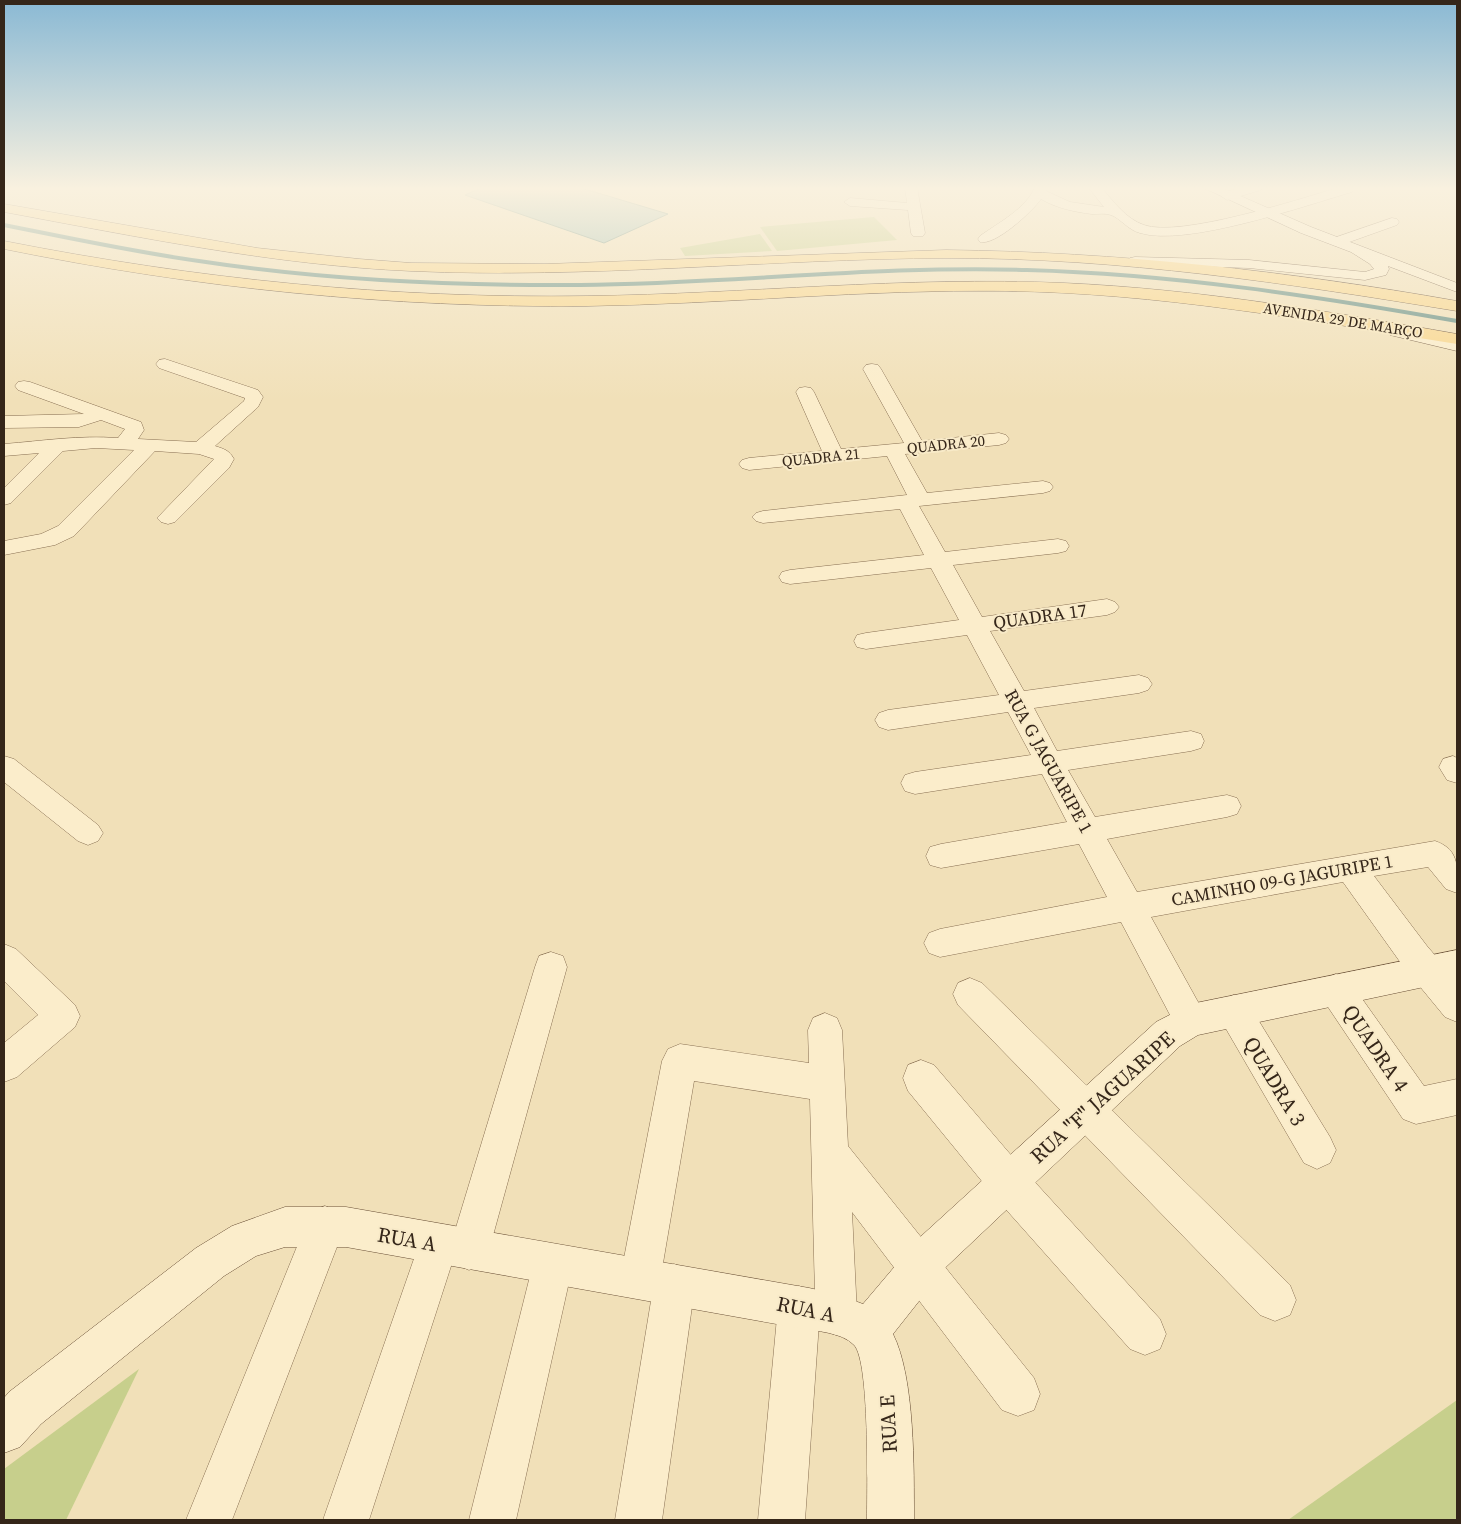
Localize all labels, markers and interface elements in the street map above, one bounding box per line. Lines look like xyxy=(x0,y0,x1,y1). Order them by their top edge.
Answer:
street label: AVENIDA 29 DE MARÇO xyxy=(1262,297,1424,343)
street label: QUADRA 20 xyxy=(906,429,986,459)
street label: QUADRA 21 xyxy=(781,442,861,472)
street label: QUADRA 17 xyxy=(992,597,1088,635)
street label: RUA G JAGUARIPE 1 xyxy=(999,685,1099,837)
street label: CAMINHO 09-G JAGURIPE 1 xyxy=(1169,848,1395,912)
street label: QUADRA 4 xyxy=(1336,999,1416,1098)
street label: RUA "F" JAGUARIPE xyxy=(1023,1024,1181,1170)
street label: QUADRA 3 xyxy=(1237,1031,1313,1131)
street label: RUA A xyxy=(375,1220,439,1258)
street label: RUA A xyxy=(774,1289,838,1329)
street label: RUA E xyxy=(872,1394,904,1454)

